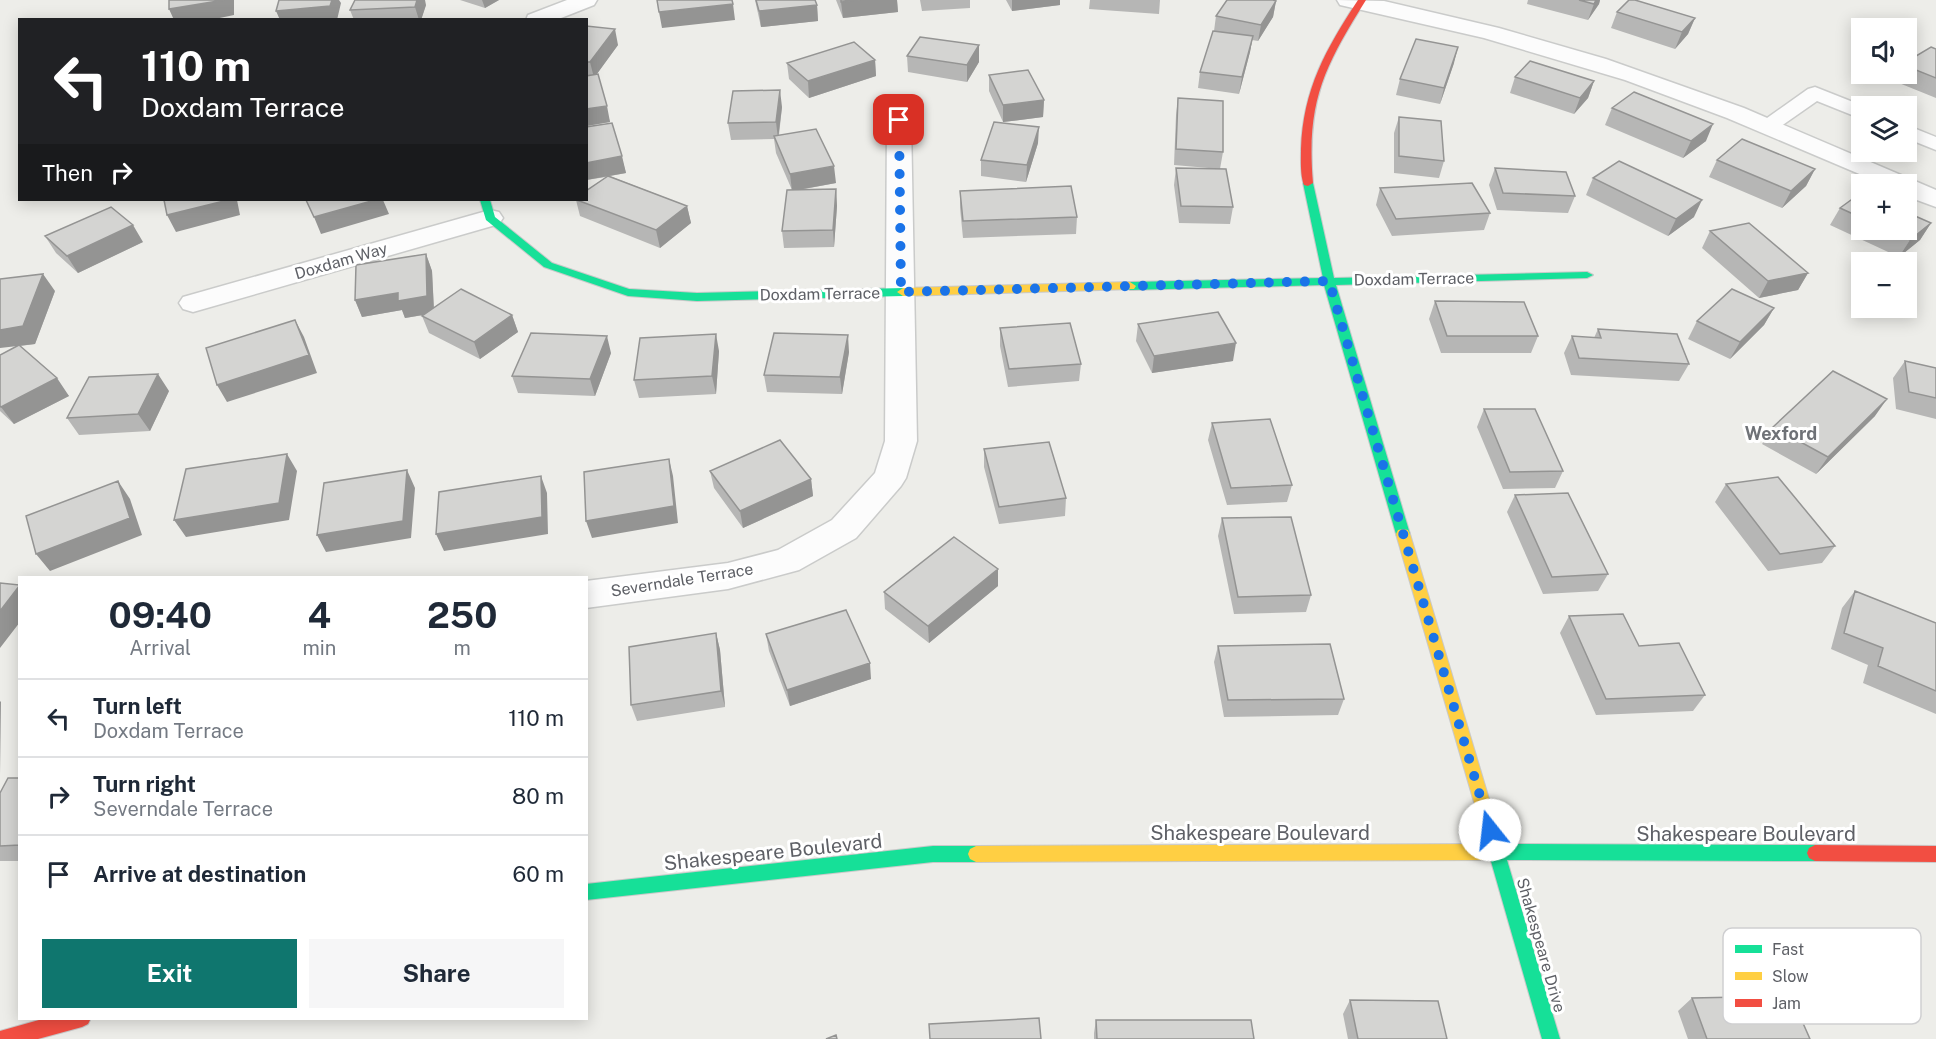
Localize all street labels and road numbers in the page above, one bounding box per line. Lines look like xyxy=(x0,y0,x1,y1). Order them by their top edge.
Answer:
street label: Doxdam Way xyxy=(292,239,390,283)
street label: Doxdam Terrace xyxy=(1354,268,1474,290)
street label: Doxdam Terrace xyxy=(760,283,880,305)
street label: Severndale Terrace xyxy=(609,559,755,601)
street label: Shakespeare Boulevard xyxy=(1150,821,1370,845)
street label: Shakespeare Boulevard xyxy=(1636,822,1856,846)
street label: Shakespeare Boulevard xyxy=(663,829,883,875)
street label: Shakespeare Drive xyxy=(1513,876,1569,1014)

